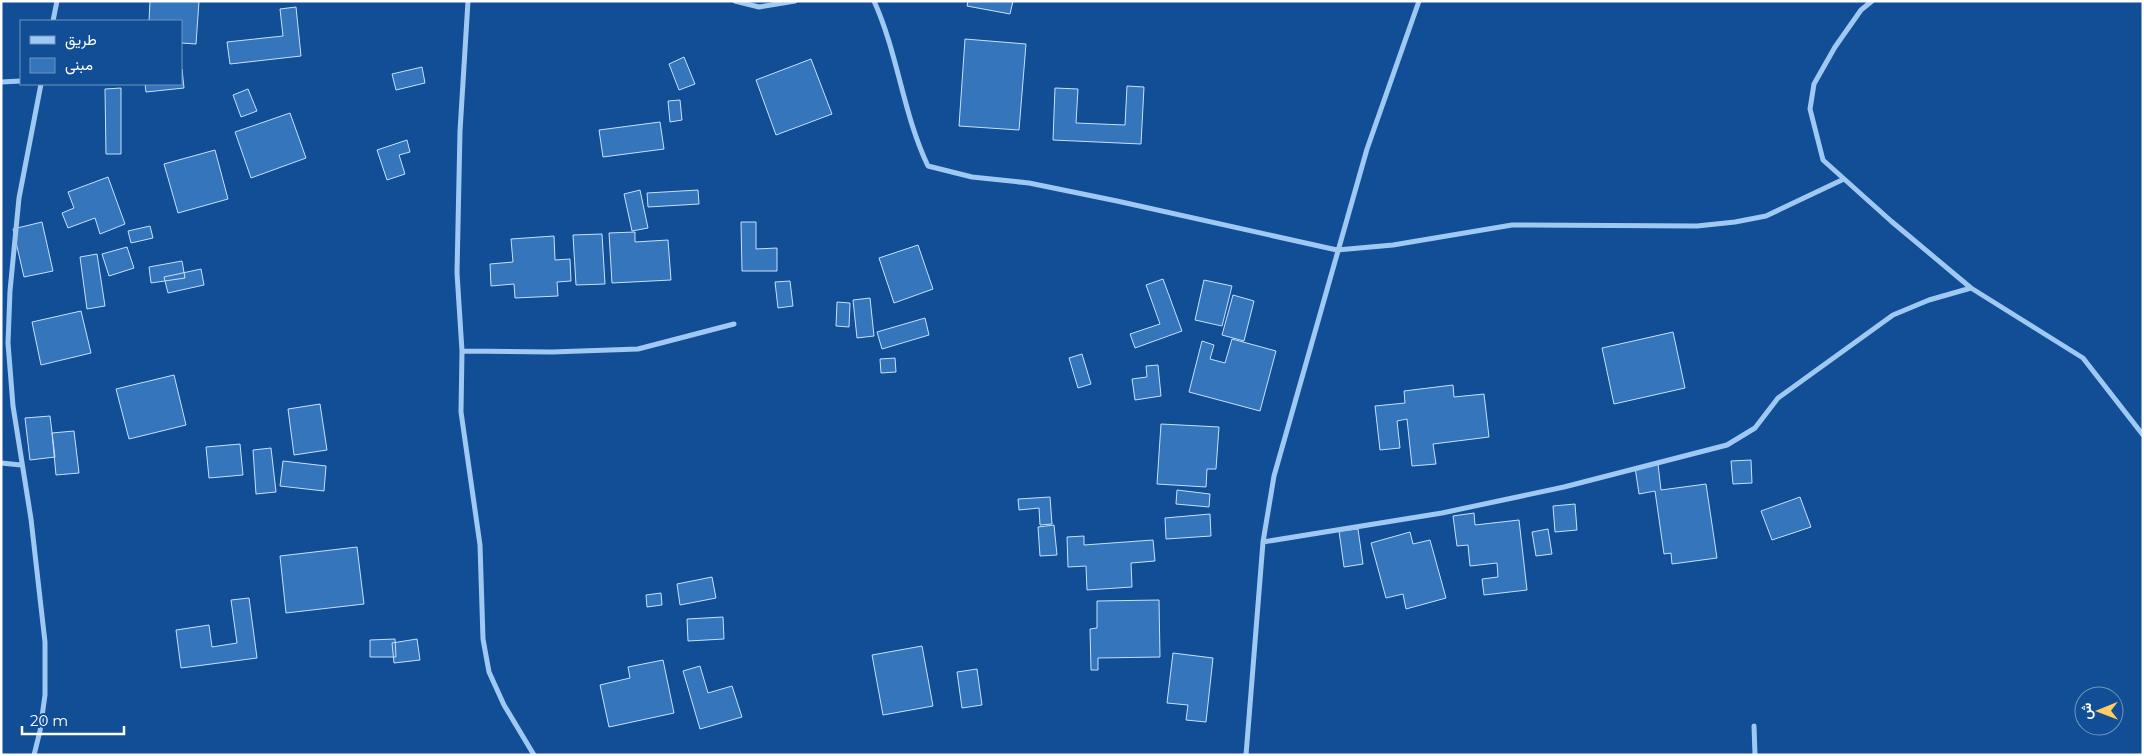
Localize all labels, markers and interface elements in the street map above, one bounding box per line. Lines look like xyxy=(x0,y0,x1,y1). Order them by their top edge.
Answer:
legend xyxy=(20,20,182,85)
text: طريق xyxy=(65,30,97,50)
text: مبنى xyxy=(65,55,93,75)
north arrow xyxy=(2074,686,2124,736)
text: ش xyxy=(2077,702,2095,720)
scale bar xyxy=(22,704,125,736)
text: 20 m xyxy=(30,711,68,730)

